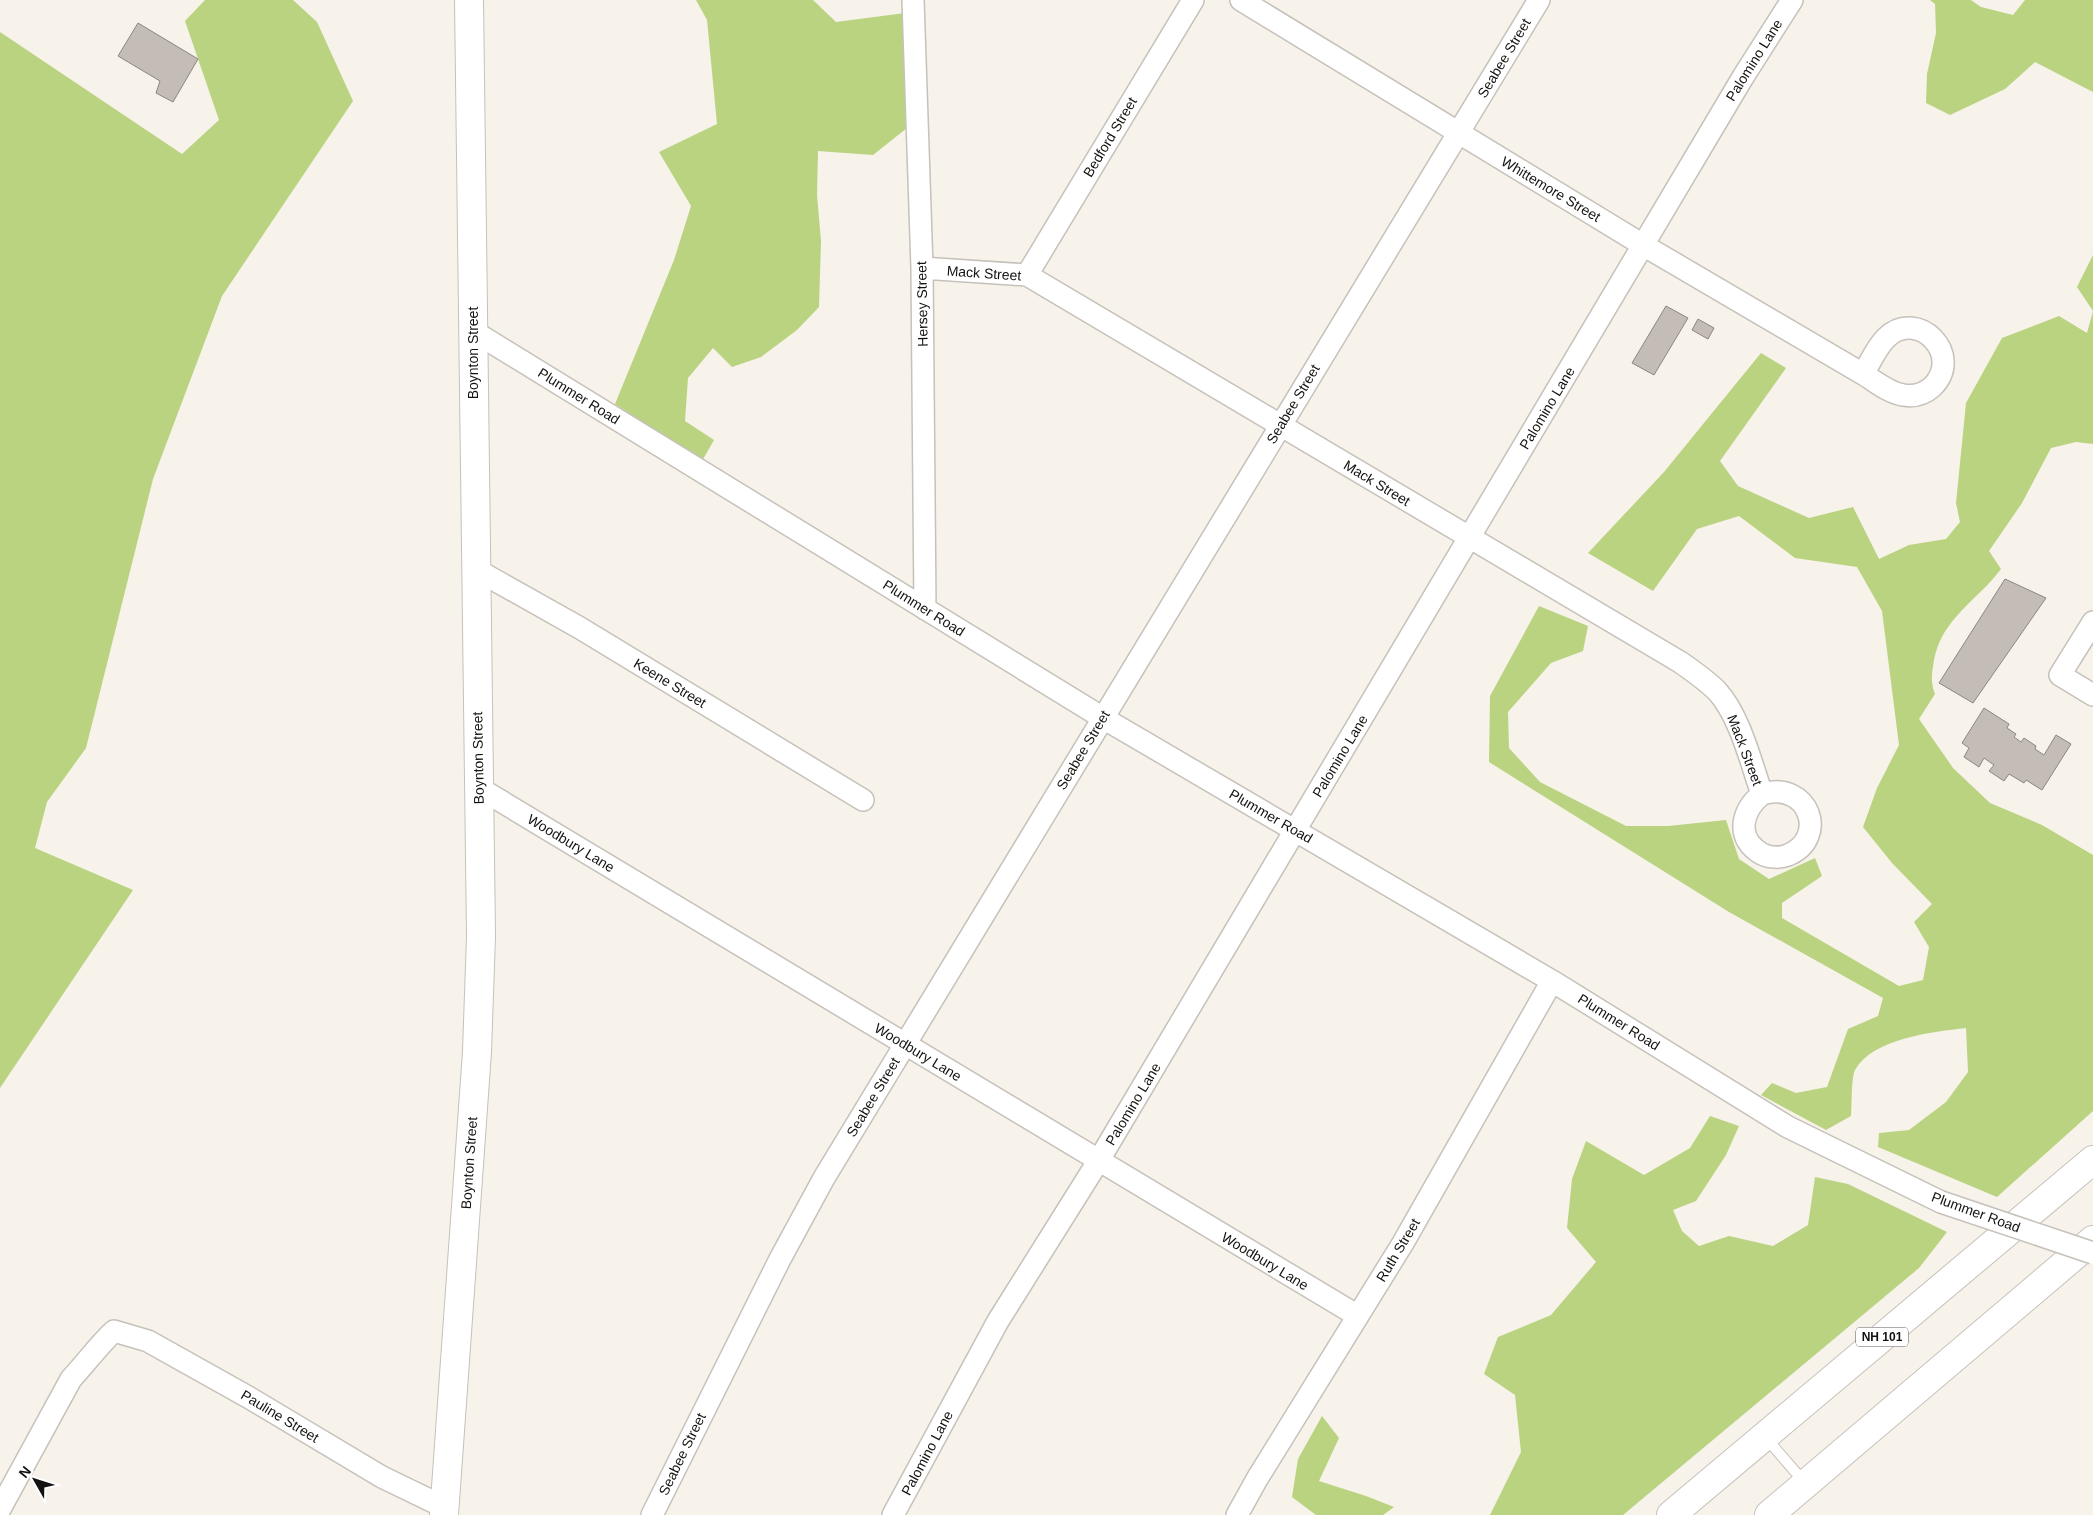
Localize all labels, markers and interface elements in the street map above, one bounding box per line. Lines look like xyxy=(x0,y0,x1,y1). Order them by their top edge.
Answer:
street label: Seabee Street xyxy=(1474,15,1534,100)
street label: Palomino Lane xyxy=(1722,16,1786,104)
street label: Bedford Street xyxy=(1080,94,1140,180)
street label: Whittemore Street xyxy=(1499,153,1604,225)
street label: Hersey Street xyxy=(913,261,931,347)
street label: Mack Street xyxy=(946,262,1022,284)
street label: Boynton Street xyxy=(465,307,481,399)
street label: Seabee Street xyxy=(1263,361,1323,446)
street label: Plummer Road xyxy=(535,364,623,428)
street label: Palomino Lane xyxy=(1516,364,1578,452)
street label: Mack Street xyxy=(1341,457,1413,509)
street label: Plummer Road xyxy=(880,576,968,640)
street label: Keene Street xyxy=(631,655,709,711)
street label: Seabee Street xyxy=(1053,707,1113,792)
street label: Boynton Street xyxy=(469,711,487,804)
street label: Palomino Lane xyxy=(1309,712,1371,800)
street label: Mack Street xyxy=(1724,712,1766,788)
street label: Plummer Road xyxy=(1227,786,1315,846)
street label: Woodbury Lane xyxy=(525,811,618,875)
street label: Plummer Road xyxy=(1575,990,1663,1054)
street label: Woodbury Lane xyxy=(872,1020,965,1084)
street label: Seabee Street xyxy=(843,1054,903,1139)
street label: Palomino Lane xyxy=(1102,1060,1164,1148)
street label: Boynton Street xyxy=(458,1116,480,1210)
street label: Plummer Road xyxy=(1929,1189,2023,1235)
street label: Ruth Street xyxy=(1373,1215,1423,1284)
street label: Woodbury Lane xyxy=(1219,1229,1312,1293)
road number: NH 101 xyxy=(1856,1328,1908,1346)
street label: Pauline Street xyxy=(238,1386,322,1446)
street label: Palomino Lane xyxy=(898,1408,956,1498)
street label: Seabee Street xyxy=(655,1410,709,1498)
north arrow xyxy=(10,1455,60,1505)
text: N xyxy=(15,1463,34,1481)

